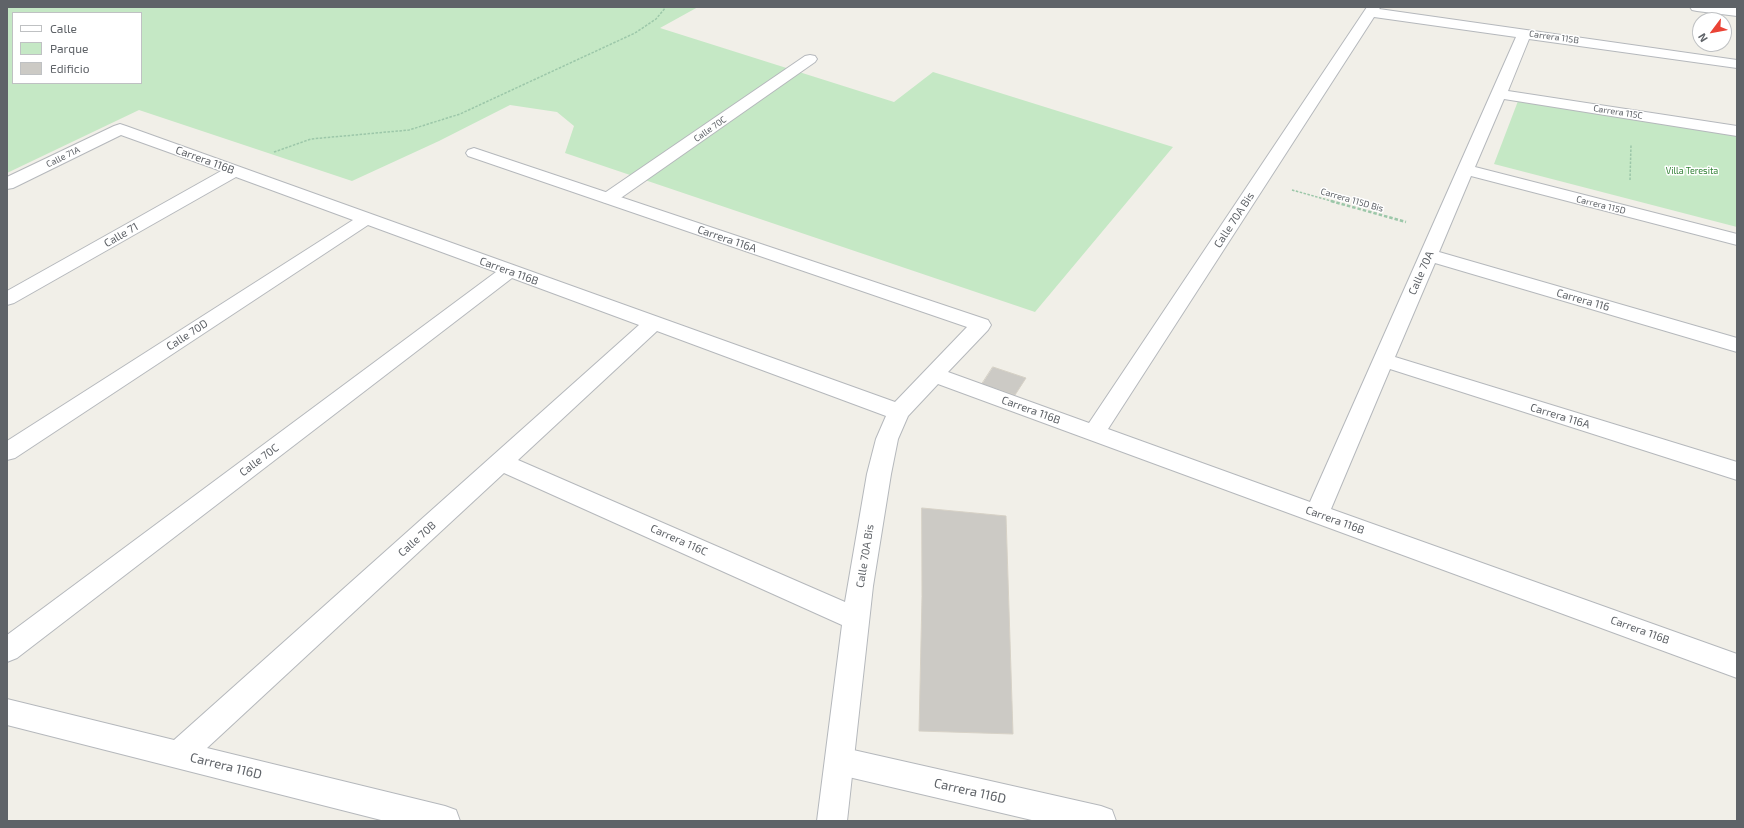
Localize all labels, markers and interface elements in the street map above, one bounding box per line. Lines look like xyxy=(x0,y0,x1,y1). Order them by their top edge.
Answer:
legend xyxy=(12,12,142,84)
north arrow xyxy=(1692,12,1732,52)
text: Calle xyxy=(50,21,77,35)
street label: Carrera 115B xyxy=(1528,28,1580,46)
text: N xyxy=(1695,31,1710,45)
text: Parque xyxy=(50,41,88,55)
text: Edificio xyxy=(50,61,90,75)
street label: Carrera 115C xyxy=(1593,103,1643,121)
street label: Calle 70C xyxy=(692,114,728,144)
street label: Carrera 116B xyxy=(174,143,236,177)
street label: Calle 71A xyxy=(44,144,82,170)
park label: Villa Teresita xyxy=(1666,166,1718,176)
street label: Carrera 115D Bis xyxy=(1319,186,1385,214)
street label: Calle 70A Bis xyxy=(1211,190,1257,250)
street label: Carrera 115D xyxy=(1575,194,1627,216)
street label: Calle 71 xyxy=(102,220,140,250)
street label: Carrera 116A xyxy=(696,223,758,255)
street label: Calle 70A xyxy=(1406,249,1436,297)
street label: Carrera 116B xyxy=(478,254,540,288)
street label: Carrera 116 xyxy=(1555,286,1611,314)
street label: Calle 70D xyxy=(164,317,210,353)
street label: Carrera 116B xyxy=(1000,393,1062,427)
street label: Carrera 116A xyxy=(1529,401,1591,431)
street label: Calle 70C xyxy=(237,441,281,479)
street label: Carrera 116B xyxy=(1304,503,1366,537)
street label: Calle 70B xyxy=(395,519,439,559)
street label: Carrera 116C xyxy=(648,522,710,558)
street label: Calle 70A Bis xyxy=(853,523,877,589)
street label: Carrera 116B xyxy=(1609,613,1671,647)
street label: Carrera 116D xyxy=(188,750,264,782)
street label: Carrera 116D xyxy=(932,775,1008,807)

